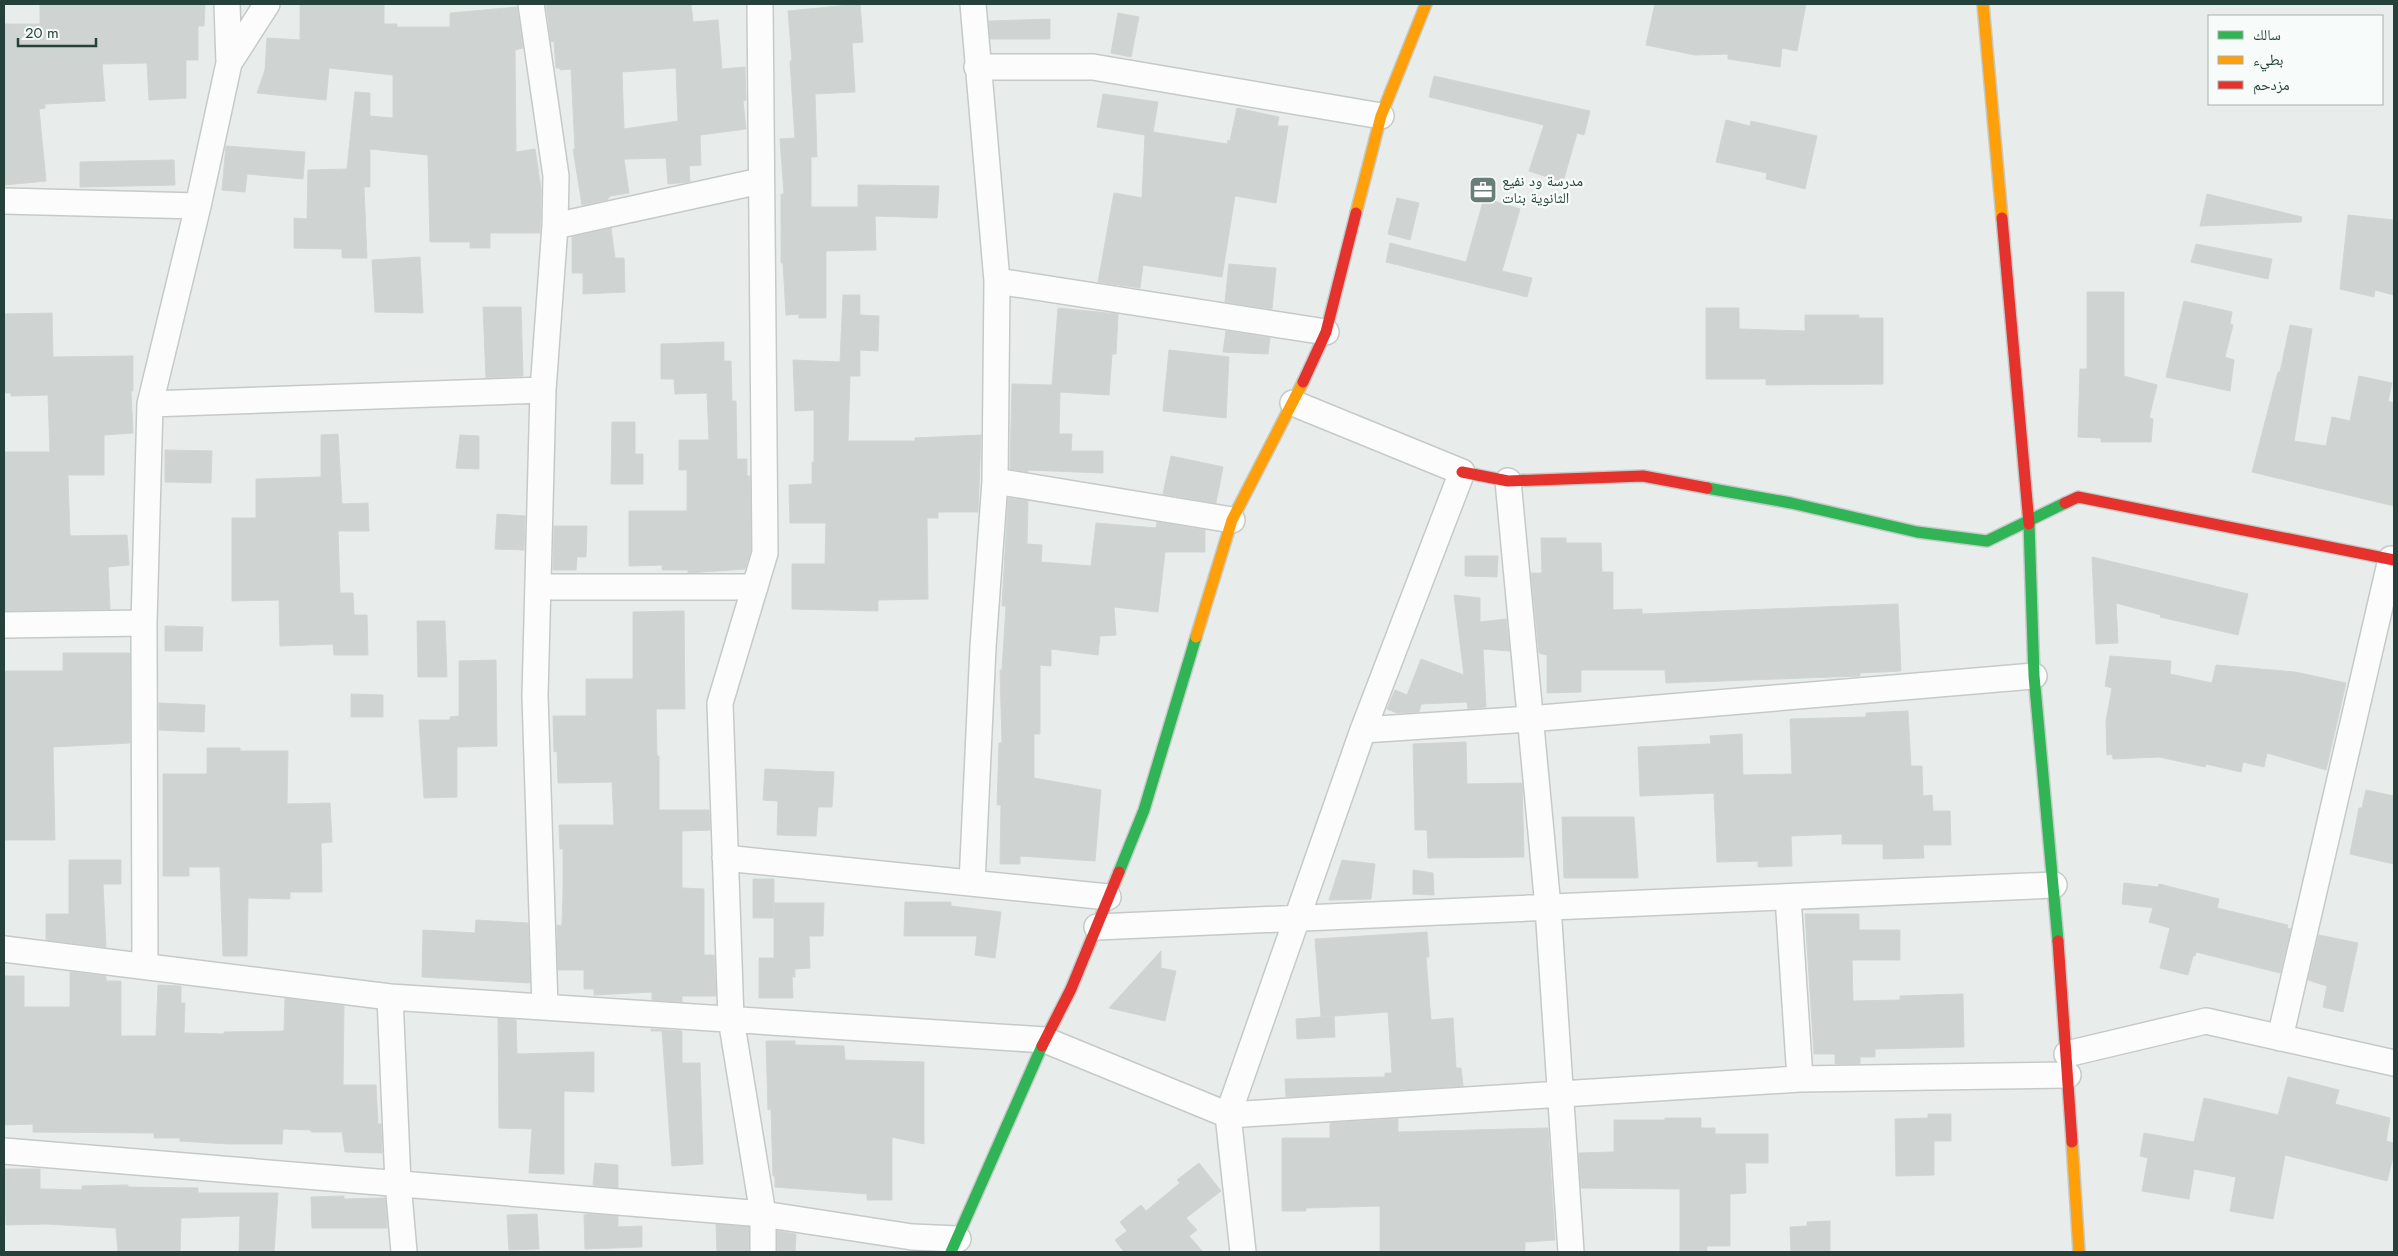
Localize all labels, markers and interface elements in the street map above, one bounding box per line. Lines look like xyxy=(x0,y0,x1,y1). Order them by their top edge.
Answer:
scale bar xyxy=(18,15,95,47)
legend xyxy=(2208,15,2383,105)
text: 20 m xyxy=(25,22,59,44)
text: سالك xyxy=(2253,24,2281,46)
text: بطيء xyxy=(2253,49,2283,72)
text: مزدحم xyxy=(2253,74,2290,96)
place label: مدرسة ود نفيع الثانوية بنات xyxy=(1502,170,1583,209)
office icon: مدرسة ود نفيع الثانوية بنات xyxy=(1468,175,1498,205)

